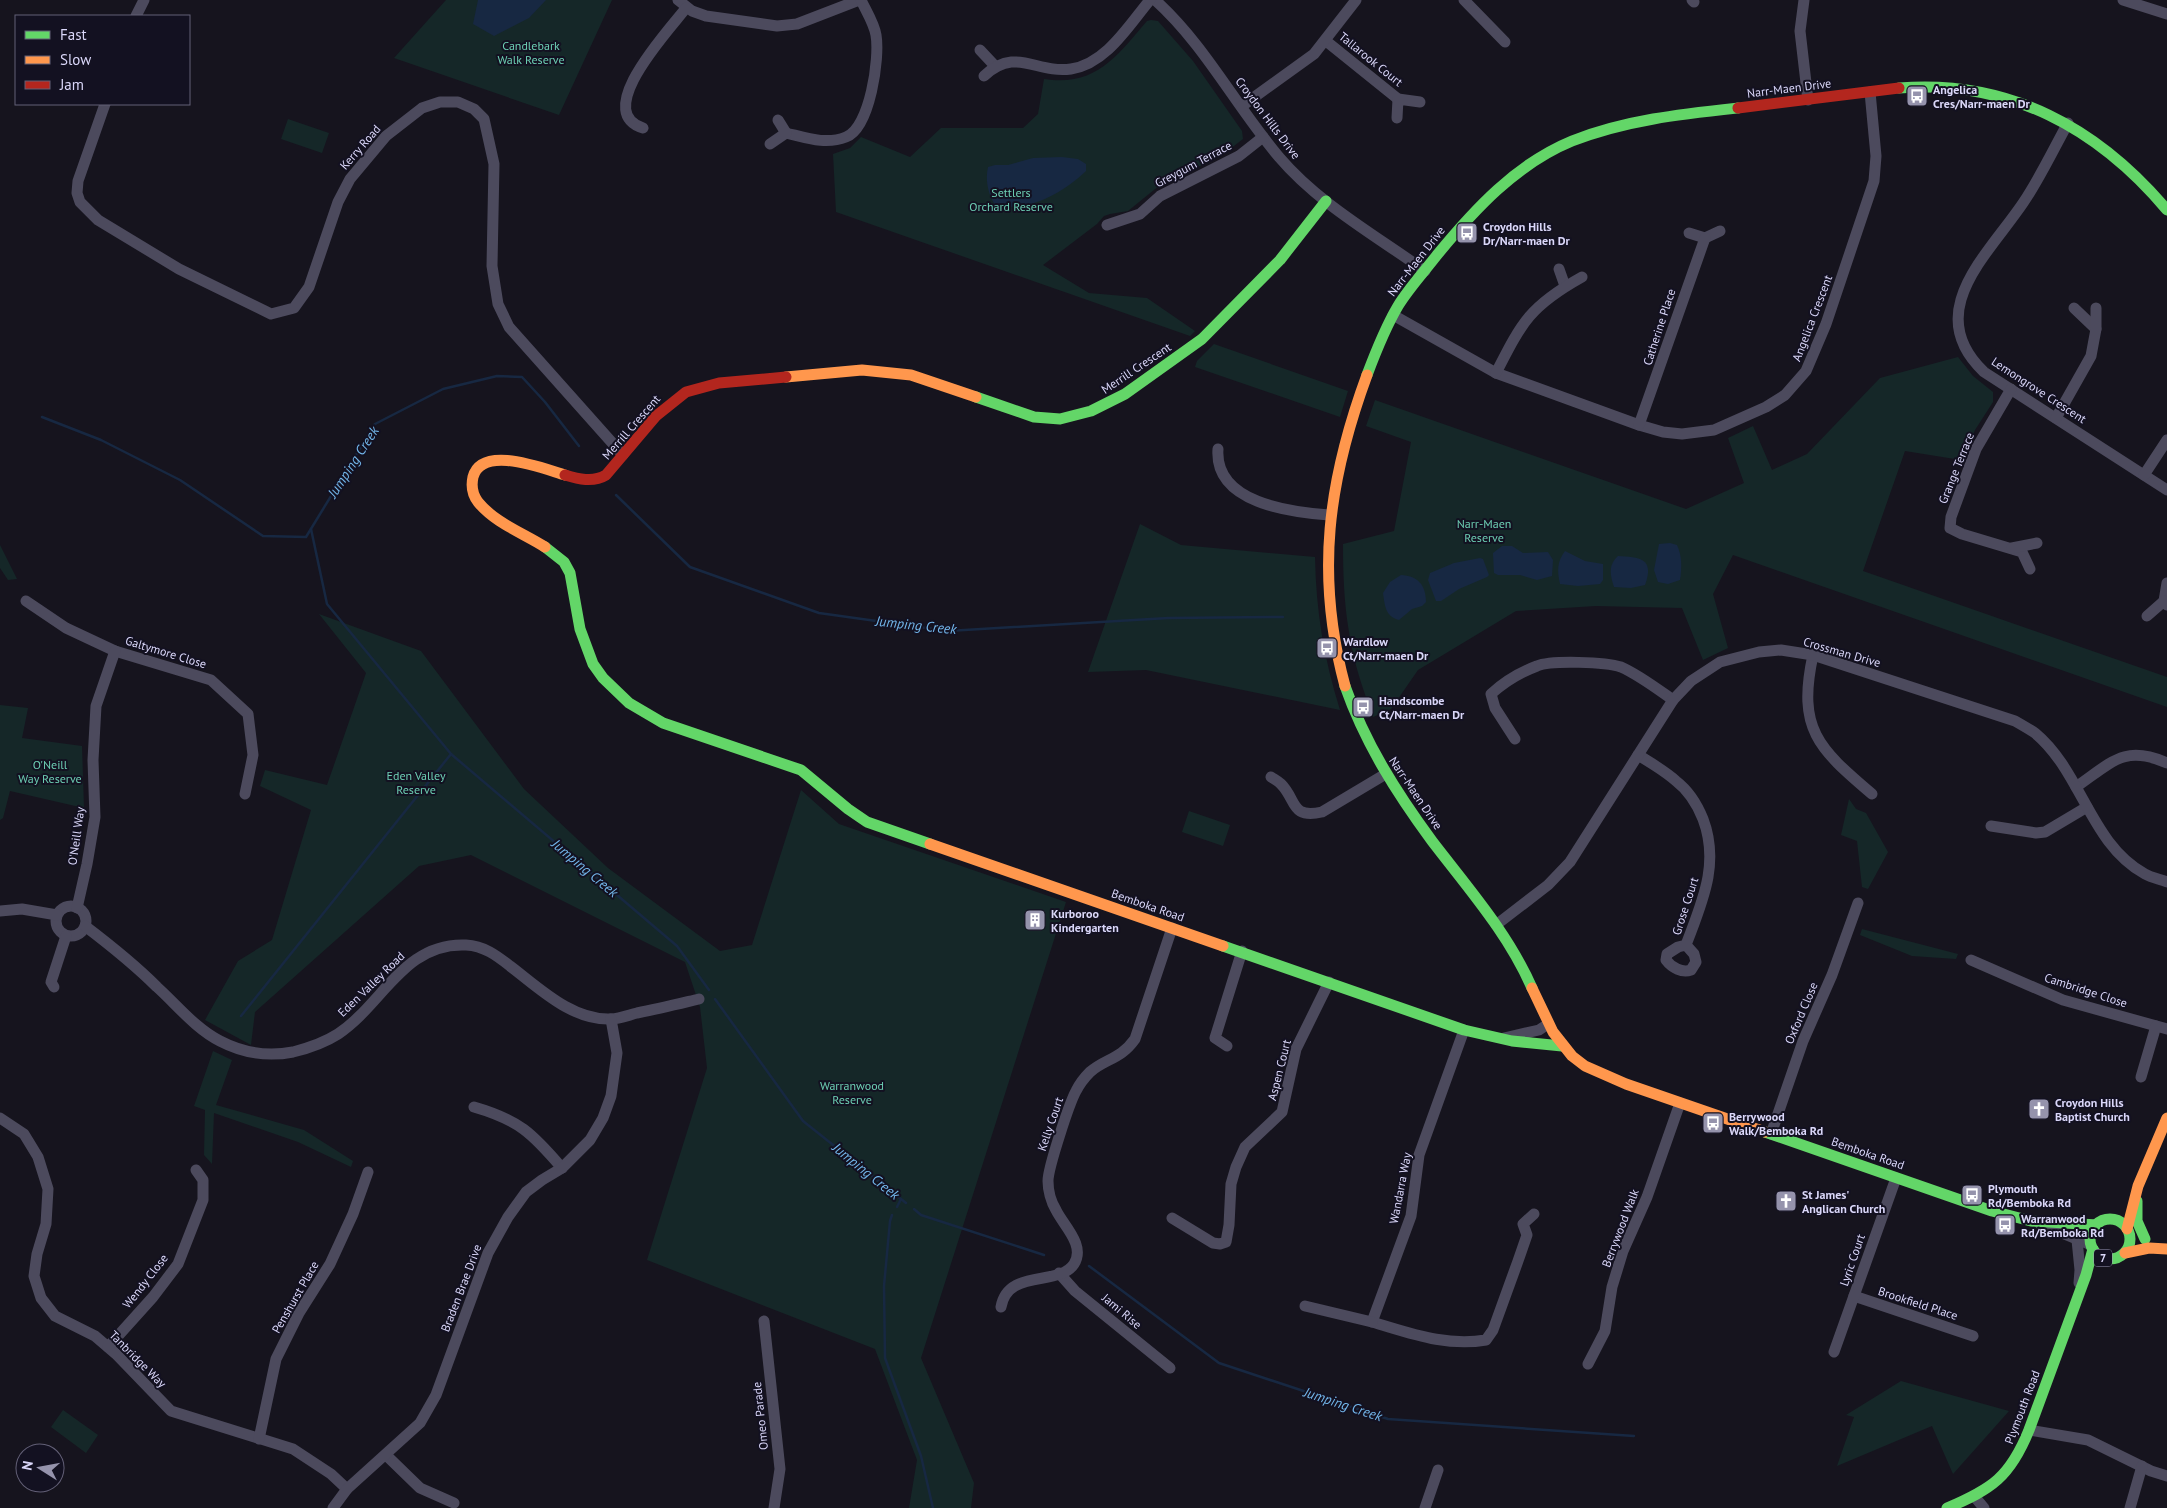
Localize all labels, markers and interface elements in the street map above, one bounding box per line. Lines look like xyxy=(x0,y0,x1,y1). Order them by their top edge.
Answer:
legend xyxy=(15,15,190,105)
text: Fast xyxy=(60,25,87,44)
street label: Tallarook Court xyxy=(1336,29,1406,89)
park label: Candlebark Walk Reserve xyxy=(497,38,565,67)
text: Slow xyxy=(60,50,91,69)
street label: Croydon Hills Drive xyxy=(1232,74,1304,162)
text: Jam xyxy=(59,75,84,94)
street label: Narr-Maen Drive xyxy=(1746,75,1832,101)
place label: Angelica Cres/Narr-maen Dr xyxy=(1933,82,2030,111)
bus stop icon: Angelica Cres/Narr-maen Dr xyxy=(1905,84,1929,108)
street label: Kerry Road xyxy=(336,121,384,173)
street label: Greygum Terrace xyxy=(1152,137,1234,191)
park label: Settlers Orchard Reserve xyxy=(969,185,1053,214)
place label: Croydon Hills Dr/Narr-maen Dr xyxy=(1483,219,1571,248)
bus stop icon: Croydon Hills Dr/Narr-maen Dr xyxy=(1455,221,1479,245)
street label: Narr-Maen Drive xyxy=(1384,223,1448,299)
street label: Angelica Crescent xyxy=(1789,273,1835,363)
street label: Catherine Place xyxy=(1640,287,1678,367)
street label: Merrill Crescent xyxy=(1098,339,1174,397)
street label: Lemongrove Crescent xyxy=(1989,354,2089,426)
street label: Merrill Crescent xyxy=(599,392,663,462)
water label: Jumping Creek xyxy=(323,422,383,502)
street label: Grange Terrace xyxy=(1935,430,1977,506)
park label: Narr-Maen Reserve xyxy=(1457,516,1511,545)
water label: Jumping Creek xyxy=(873,612,958,638)
street label: Galtymore Close xyxy=(124,633,208,671)
place label: Wardlow Ct/Narr-maen Dr xyxy=(1343,634,1429,663)
street label: Crossman Drive xyxy=(1802,634,1882,670)
bus stop icon: Wardlow Ct/Narr-maen Dr xyxy=(1315,636,1339,660)
place label: Handscombe Ct/Narr-maen Dr xyxy=(1379,693,1465,722)
bus stop icon: Handscombe Ct/Narr-maen Dr xyxy=(1351,695,1375,719)
street label: Narr-Maen Drive xyxy=(1386,754,1446,832)
park label: O'Neill Way Reserve xyxy=(18,757,82,786)
park label: Eden Valley Reserve xyxy=(387,768,446,797)
street label: O'Neill Way xyxy=(64,805,88,866)
water label: Jumping Creek xyxy=(547,834,623,902)
street label: Grose Court xyxy=(1669,875,1701,937)
street label: Bemboka Road xyxy=(1110,886,1186,924)
place label: Kurboroo Kindergarten xyxy=(1051,906,1119,935)
building icon: Kurboroo Kindergarten xyxy=(1023,908,1047,932)
street label: Eden Valley Road xyxy=(334,948,408,1020)
street label: Cambridge Close xyxy=(2043,970,2129,1010)
street label: Oxford Close xyxy=(1781,980,1821,1046)
street label: Aspen Court xyxy=(1264,1038,1294,1102)
park label: Warranwood Reserve xyxy=(820,1078,884,1107)
street label: Kelly Court xyxy=(1034,1095,1066,1153)
place label: Croydon Hills Baptist Church xyxy=(2055,1095,2130,1124)
church icon: Croydon Hills Baptist Church xyxy=(2027,1097,2051,1121)
place label: Berrywood Walk/Bemboka Rd xyxy=(1729,1109,1823,1138)
bus stop icon: Berrywood Walk/Bemboka Rd xyxy=(1701,1111,1725,1135)
street label: Bemboka Road xyxy=(1830,1134,1906,1172)
water label: Jumping Creek xyxy=(828,1138,904,1204)
street label: Wandarra Way xyxy=(1386,1151,1414,1225)
place label: Plymouth Rd/Bemboka Rd xyxy=(1988,1181,2071,1210)
bus stop icon: Plymouth Rd/Bemboka Rd xyxy=(1960,1183,1984,1207)
street label: Berrywood Walk xyxy=(1598,1187,1642,1269)
place label: St James' Anglican Church xyxy=(1802,1187,1885,1216)
church icon: St James' Anglican Church xyxy=(1774,1189,1798,1213)
place label: Warranwood Rd/Bemboka Rd xyxy=(2021,1211,2104,1240)
bus stop icon: Warranwood Rd/Bemboka Rd xyxy=(1993,1213,2017,1237)
street label: Lyric Court xyxy=(1836,1232,1868,1288)
street label: Braden Brae Drive xyxy=(437,1242,485,1334)
road number: 7 xyxy=(2094,1250,2112,1266)
street label: Wendy Close xyxy=(119,1251,171,1311)
street label: Penshurst Place xyxy=(268,1258,322,1336)
street label: Brookfield Place xyxy=(1876,1283,1960,1323)
street label: Jami Rise xyxy=(1098,1289,1145,1332)
street label: Tanbridge Way xyxy=(106,1327,170,1391)
street label: Plymouth Road xyxy=(2001,1368,2043,1446)
street label: Omeo Parade xyxy=(749,1381,771,1451)
water label: Jumping Creek xyxy=(1300,1383,1385,1425)
north arrow xyxy=(15,1443,65,1493)
text: N xyxy=(18,1459,37,1472)

